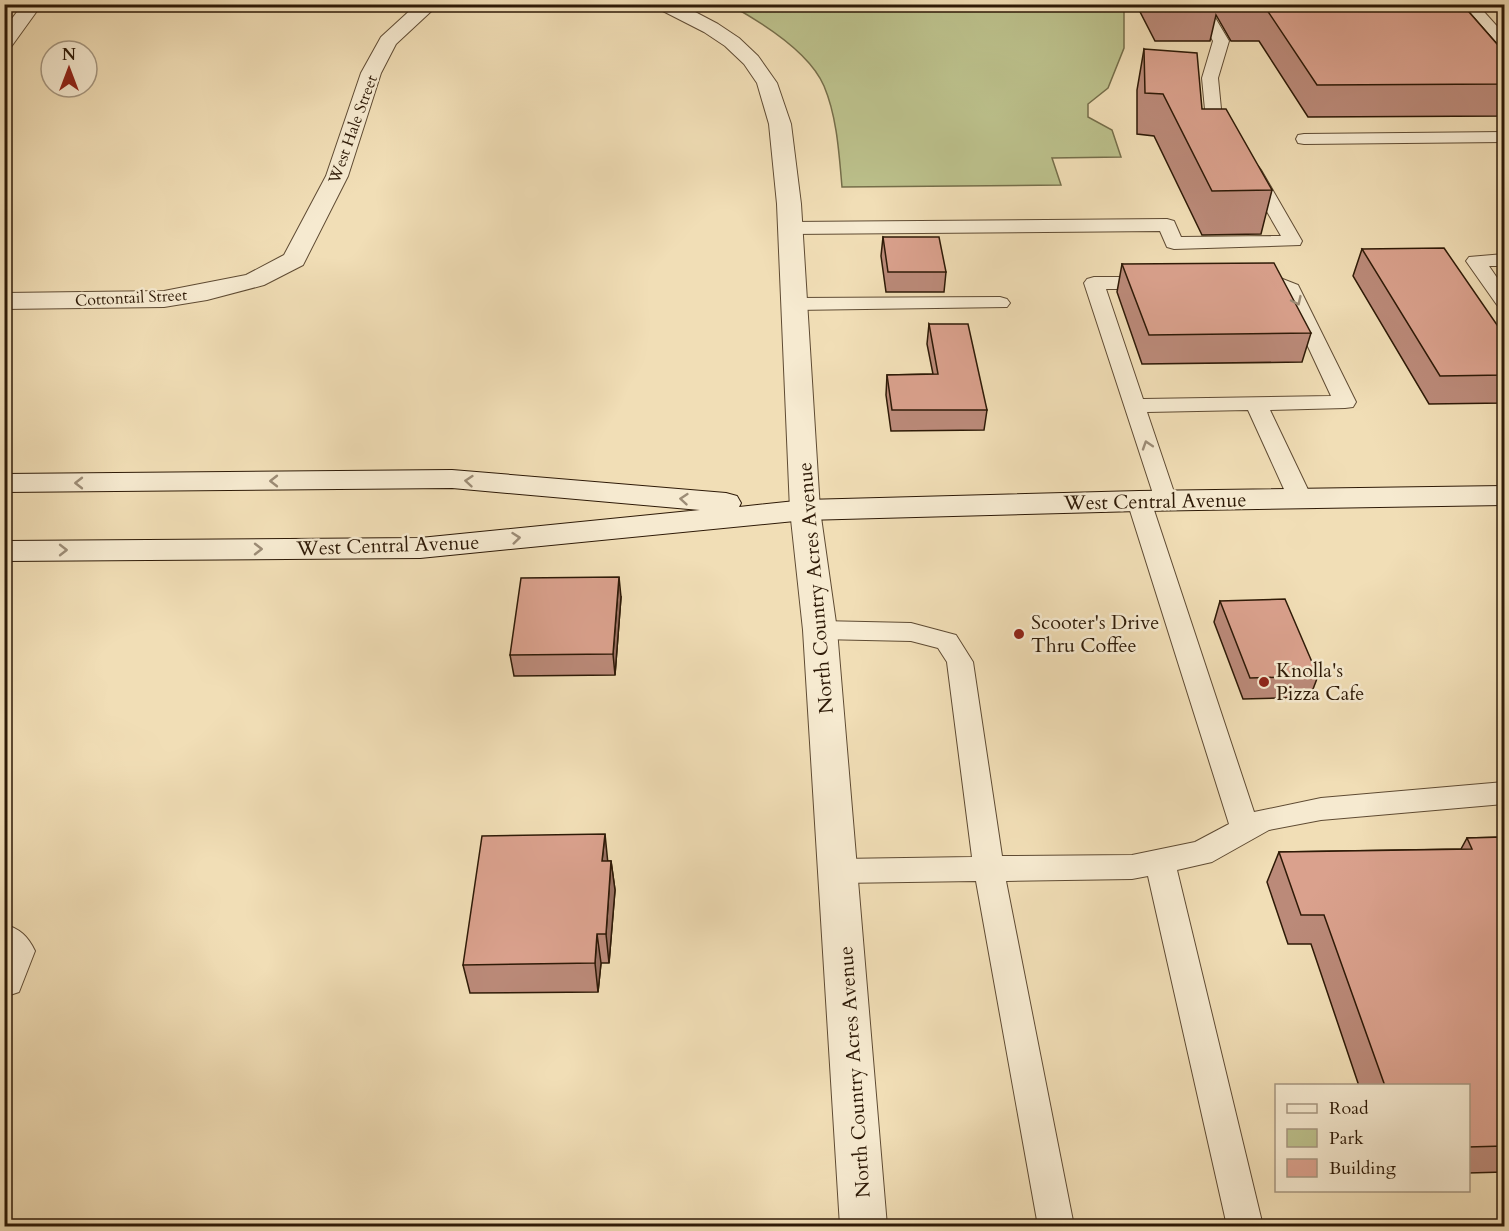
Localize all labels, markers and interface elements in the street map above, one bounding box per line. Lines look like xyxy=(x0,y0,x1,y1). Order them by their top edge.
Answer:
north arrow xyxy=(39,39,99,99)
text: N xyxy=(62,44,76,66)
street label: West Hale Street xyxy=(323,72,383,188)
street label: Cottontail Street xyxy=(75,284,188,312)
one-way arrow xyxy=(1290,295,1302,306)
one-way arrow xyxy=(1142,440,1154,451)
street label: North Country Acres Avenue xyxy=(791,461,840,715)
one-way arrow xyxy=(270,475,279,487)
one-way arrow xyxy=(464,475,474,488)
one-way arrow xyxy=(75,476,84,489)
street label: West Central Avenue xyxy=(1062,486,1247,517)
one-way arrow xyxy=(680,493,689,506)
street label: West Central Avenue xyxy=(295,529,480,562)
one-way arrow xyxy=(511,533,520,545)
one-way arrow xyxy=(253,543,262,555)
one-way arrow xyxy=(58,544,67,557)
place label: Scooter's Drive Thru Coffee xyxy=(1031,609,1159,659)
marker: Scooter's Drive Thru Coffee xyxy=(1012,627,1026,641)
place label: Knolla's Pizza Cafe xyxy=(1276,657,1364,707)
marker: Knolla's Pizza Cafe xyxy=(1257,675,1271,689)
street label: North Country Acres Avenue xyxy=(832,945,877,1199)
legend xyxy=(1275,1084,1470,1192)
text: Road xyxy=(1329,1096,1369,1121)
text: Park xyxy=(1329,1126,1364,1151)
text: Building xyxy=(1329,1156,1397,1181)

